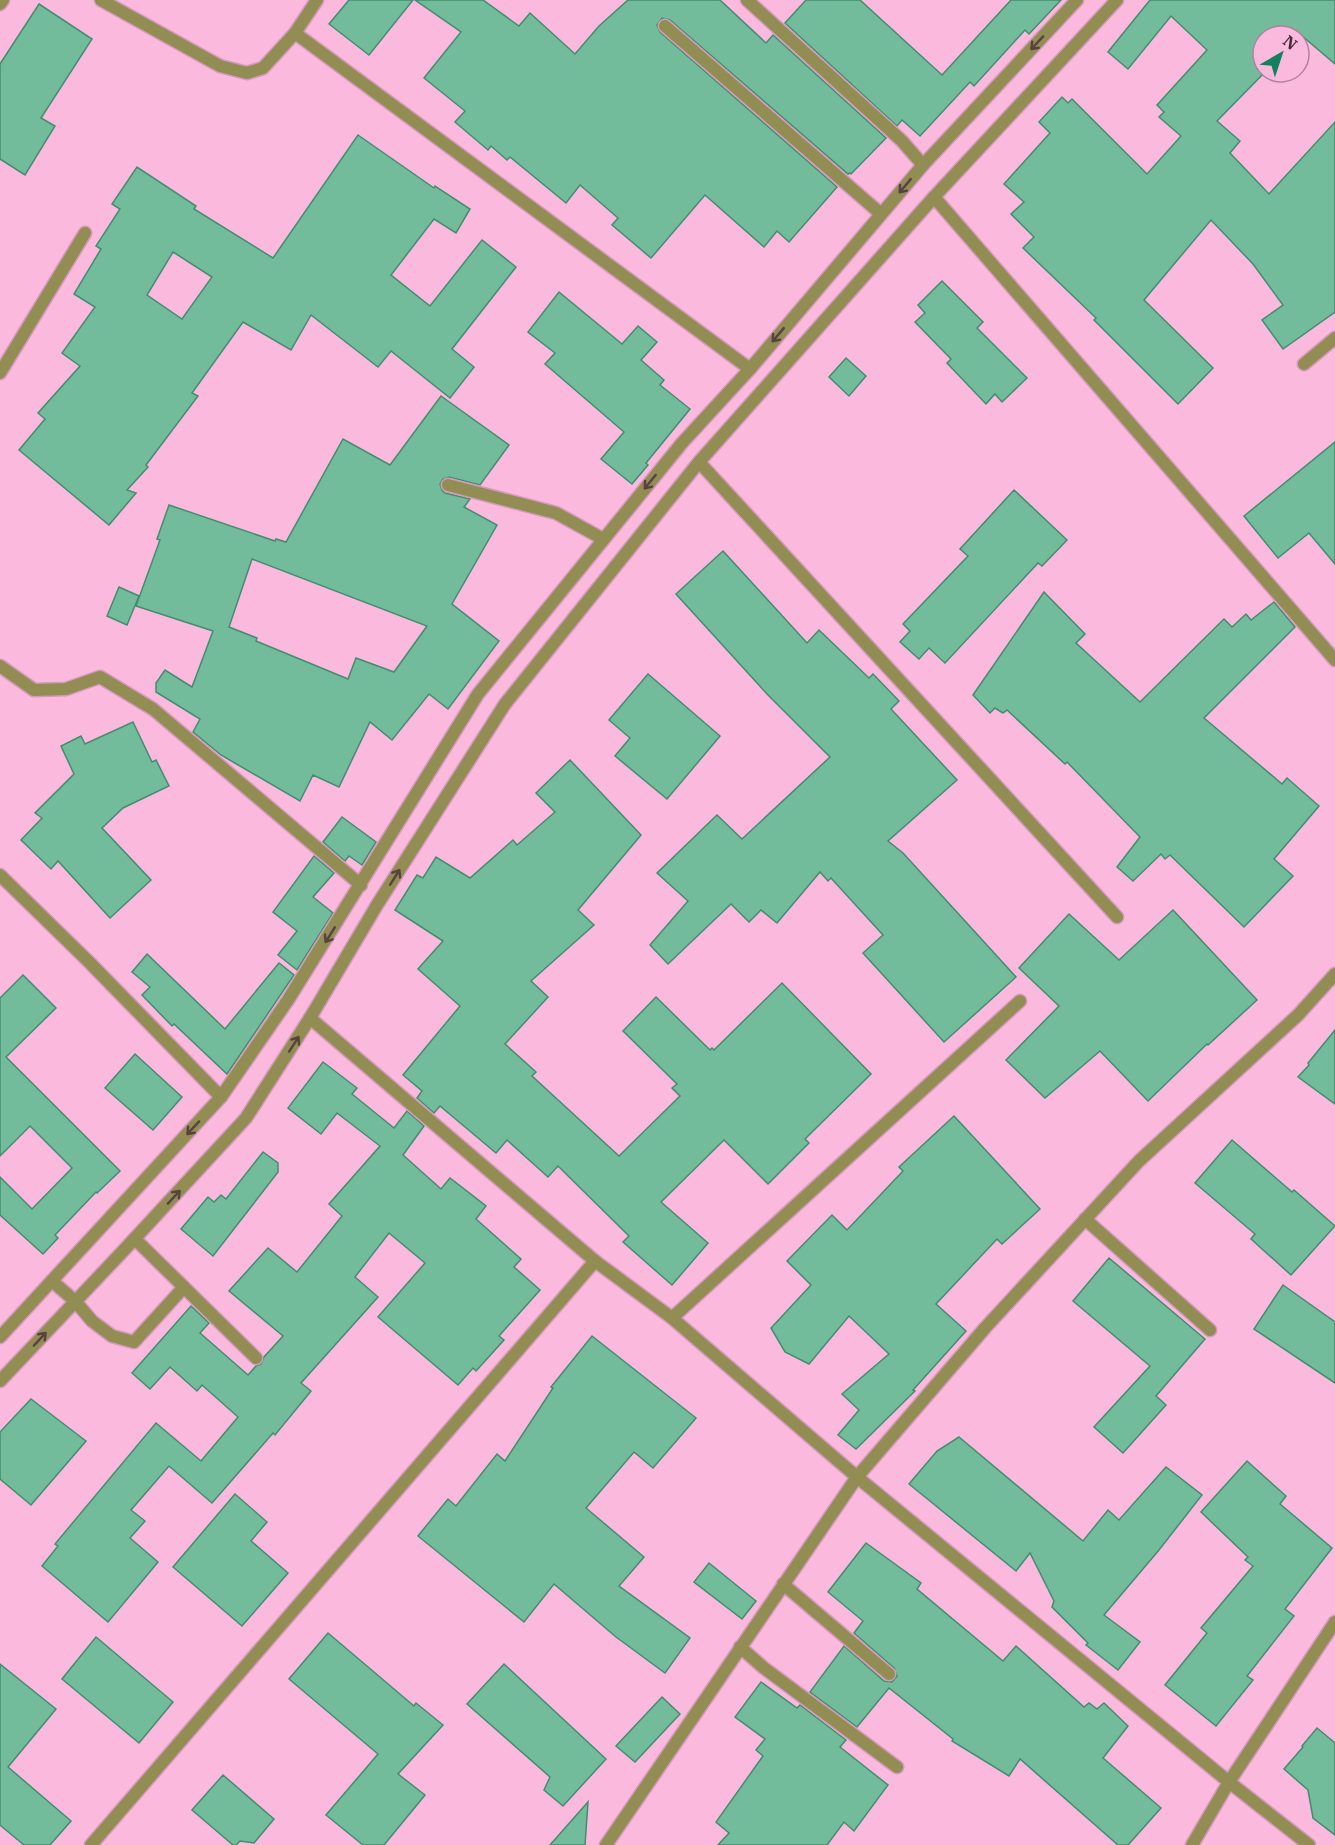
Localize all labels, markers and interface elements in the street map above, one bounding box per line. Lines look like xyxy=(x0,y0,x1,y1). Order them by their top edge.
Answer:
north arrow xyxy=(1251,24,1311,84)
text: N xyxy=(1279,31,1302,54)
one-way arrow xyxy=(1029,35,1044,50)
one-way arrow xyxy=(898,178,911,194)
one-way arrow xyxy=(771,327,785,342)
one-way arrow xyxy=(644,473,657,489)
one-way arrow xyxy=(389,870,401,886)
one-way arrow xyxy=(323,926,335,943)
one-way arrow xyxy=(288,1036,300,1053)
one-way arrow xyxy=(186,1120,200,1135)
one-way arrow xyxy=(167,1190,181,1205)
one-way arrow xyxy=(33,1331,47,1346)

